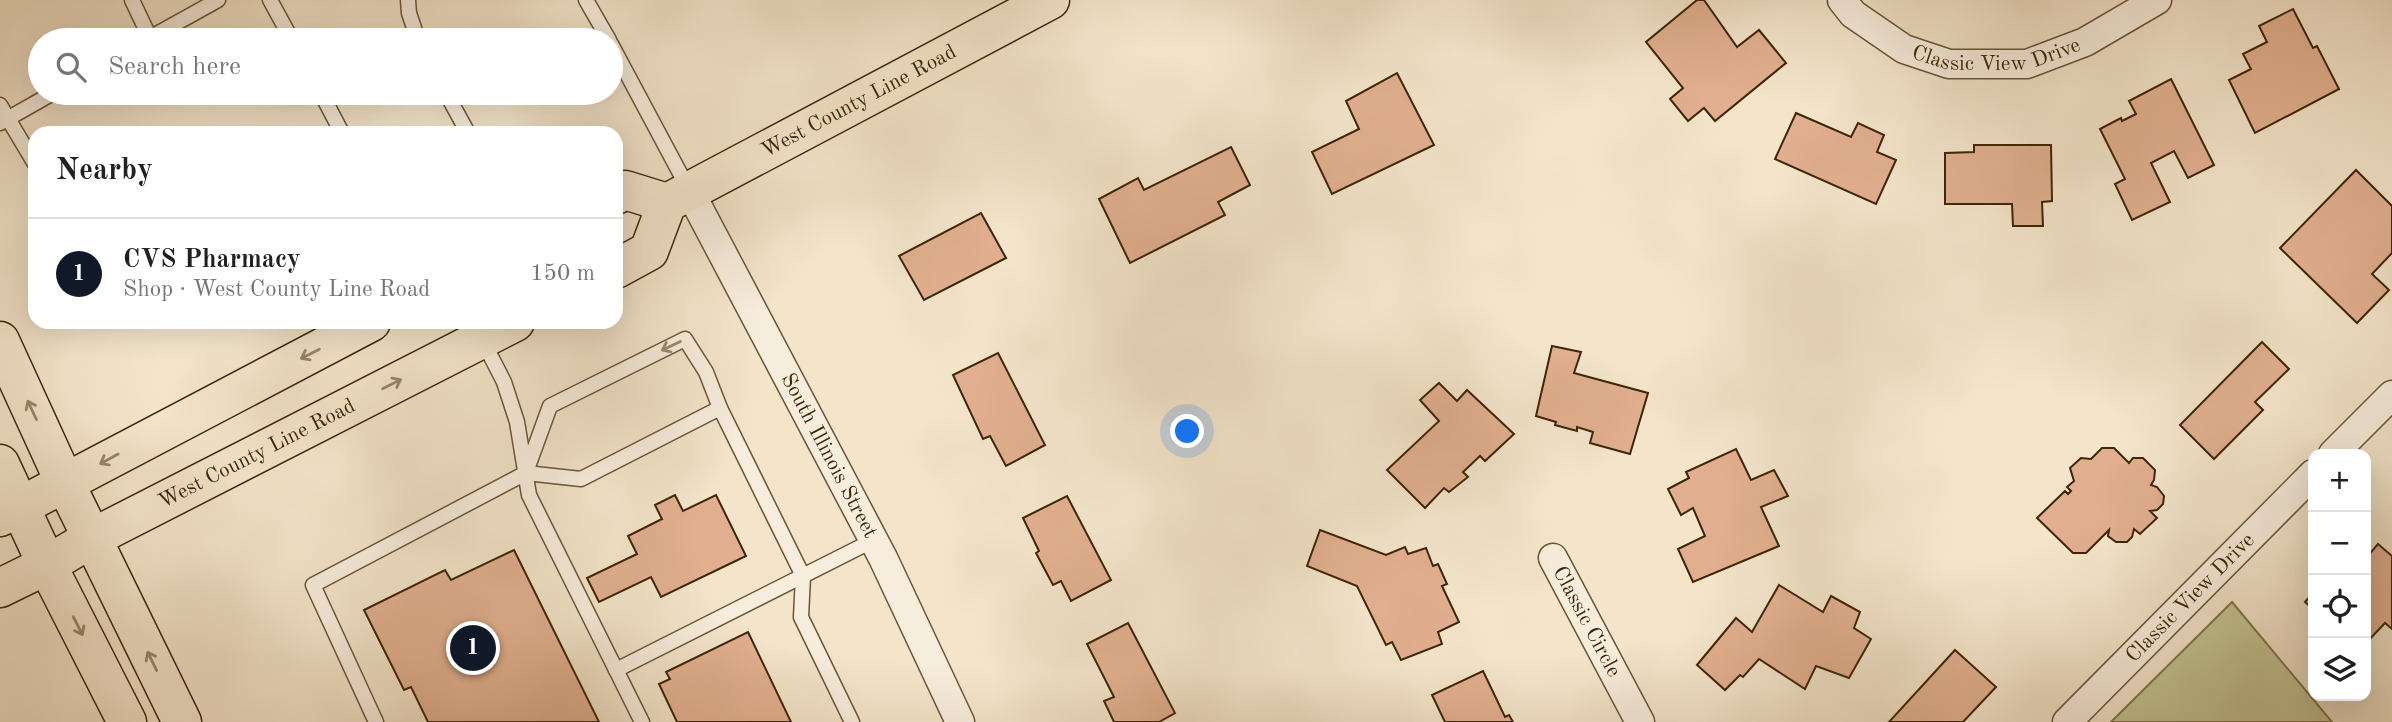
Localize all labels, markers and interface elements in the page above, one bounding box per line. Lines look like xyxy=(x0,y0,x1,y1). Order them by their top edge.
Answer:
search box xyxy=(28,28,623,105)
street label: Classic View Drive xyxy=(1909,34,2083,75)
street label: West County Line Road xyxy=(758,41,960,161)
icon: search xyxy=(52,48,90,86)
text: Search here xyxy=(108,54,241,80)
text: Nearby xyxy=(56,156,153,186)
text: CVS Pharmacy xyxy=(123,247,301,273)
text: 1 xyxy=(72,262,86,285)
text: 150 m xyxy=(530,262,595,285)
text: Shop · West County Line Road xyxy=(123,278,430,301)
one-way arrow xyxy=(661,340,682,354)
one-way arrow xyxy=(300,347,321,361)
street label: South Illinois Street xyxy=(777,370,881,541)
one-way arrow xyxy=(381,377,402,391)
street label: West County Line Road xyxy=(155,395,359,513)
one-way arrow xyxy=(24,400,38,421)
your location xyxy=(1170,414,1204,448)
map controls xyxy=(2308,449,2371,701)
button: + xyxy=(2308,449,2371,512)
one-way arrow xyxy=(99,453,120,466)
button: − xyxy=(2308,512,2371,575)
street label: Classic View Drive xyxy=(2122,529,2258,666)
street label: Classic Circle xyxy=(1549,563,1625,680)
button: locate xyxy=(2308,575,2371,638)
one-way arrow xyxy=(71,615,85,636)
pin: 1 xyxy=(450,622,496,674)
button: layers xyxy=(2308,638,2371,701)
one-way arrow xyxy=(144,651,158,672)

